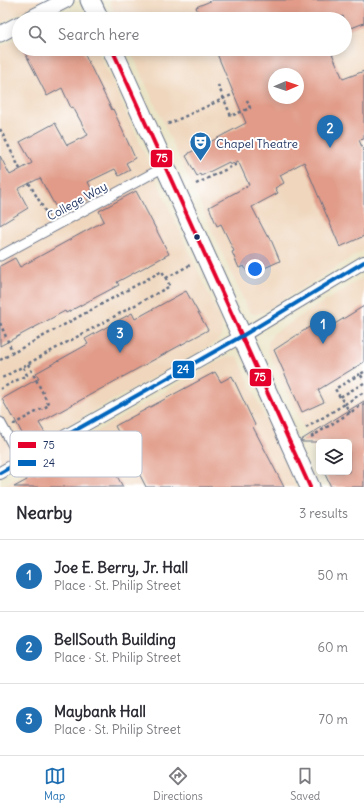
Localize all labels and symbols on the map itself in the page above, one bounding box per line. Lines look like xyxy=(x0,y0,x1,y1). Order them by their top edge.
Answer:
north arrow xyxy=(268,68,304,104)
pin: 2 xyxy=(317,115,343,148)
theatre icon: Chapel Theatre xyxy=(187,130,213,163)
place label: Chapel Theatre xyxy=(216,136,298,151)
line badge: 75 xyxy=(150,149,173,168)
text: 75 xyxy=(156,151,168,165)
street label: College Way xyxy=(44,178,110,224)
unlabelled marker xyxy=(192,232,202,242)
your location xyxy=(245,259,265,279)
pin: 1 xyxy=(310,311,336,344)
pin: 3 xyxy=(107,320,133,353)
line badge: 24 xyxy=(172,360,195,379)
text: 24 xyxy=(177,362,190,376)
line badge: 75 xyxy=(249,368,272,387)
text: 75 xyxy=(254,370,266,384)
legend xyxy=(10,431,142,477)
text: 75 xyxy=(43,438,55,452)
text: 24 xyxy=(43,456,55,470)

